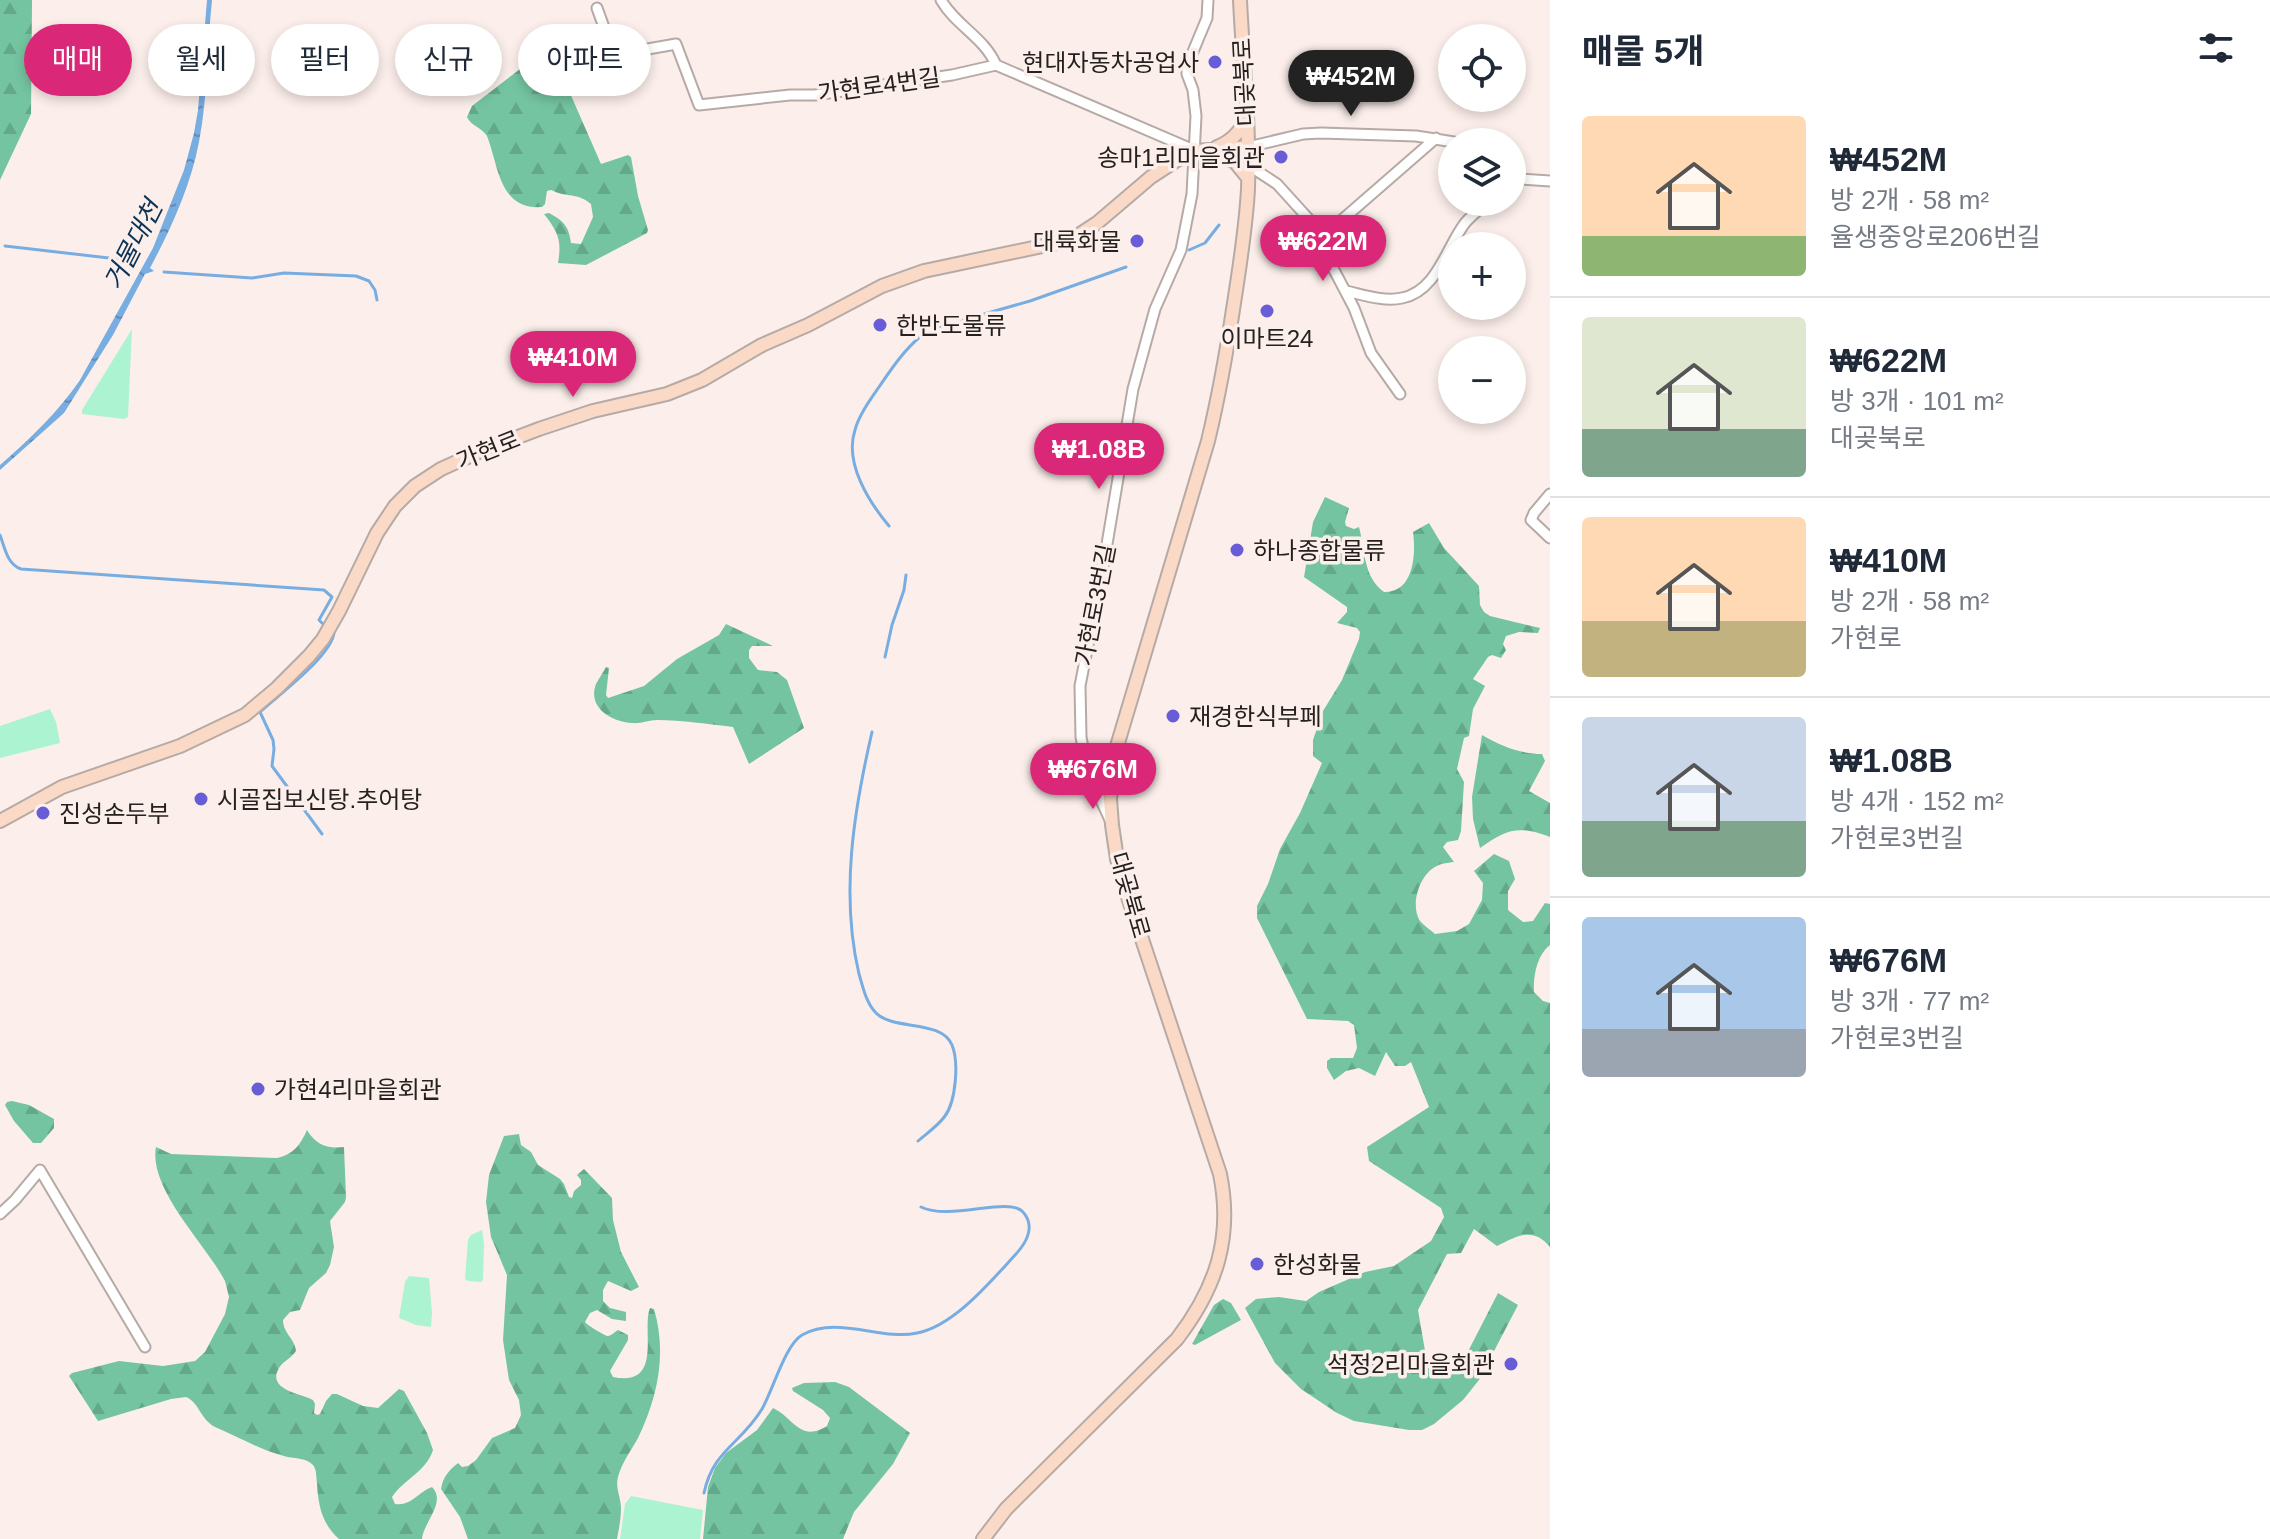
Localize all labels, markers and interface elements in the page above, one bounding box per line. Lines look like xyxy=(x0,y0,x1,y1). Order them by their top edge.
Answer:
chip: 매매 xyxy=(24,24,132,96)
chip: 월세 xyxy=(148,24,255,96)
chip: 필터 xyxy=(271,24,379,96)
chip: 신규 xyxy=(395,24,502,96)
chip: 아파트 xyxy=(518,24,651,96)
map controls xyxy=(1438,24,1526,424)
button: locate xyxy=(1438,24,1526,112)
icon: filters xyxy=(2194,26,2238,70)
text: 매물 5개 xyxy=(1582,32,1704,70)
street label: 대곶북로 xyxy=(1228,37,1260,127)
place label: 현대자동차공업사 xyxy=(1022,49,1199,76)
pin: ₩452M xyxy=(1295,50,1407,118)
marker: 현대자동차공업사 xyxy=(1206,53,1224,71)
text: ₩452M xyxy=(1306,61,1396,91)
street label: 가현로4번길 xyxy=(816,63,942,107)
button: layers xyxy=(1438,128,1526,216)
text: ₩452M xyxy=(1830,140,1947,178)
place label: 송마1리마을회관 xyxy=(1097,144,1265,171)
marker: 송마1리마을회관 xyxy=(1272,148,1290,166)
icon: home xyxy=(1646,148,1742,244)
text: 방 2개 · 58 m² xyxy=(1830,185,1989,215)
water label: 거물대천 xyxy=(98,193,169,294)
pin: ₩622M xyxy=(1267,215,1379,283)
text: 율생중앙로206번길 xyxy=(1830,222,2041,252)
text: ₩622M xyxy=(1278,226,1368,256)
place label: 대륙화물 xyxy=(1033,228,1121,255)
marker: 대륙화물 xyxy=(1128,232,1146,250)
button: + xyxy=(1438,232,1526,320)
marker: 이마트24 xyxy=(1258,302,1276,320)
place label: 한반도물류 xyxy=(896,312,1006,339)
marker: 한반도물류 xyxy=(871,316,889,334)
place label: 이마트24 xyxy=(1221,325,1313,352)
pin: ₩410M xyxy=(517,331,629,399)
button: − xyxy=(1438,336,1526,424)
text: ₩622M xyxy=(1830,341,1947,379)
text: ₩410M xyxy=(528,342,618,372)
icon: home xyxy=(1646,349,1742,445)
text: 방 3개 · 101 m² xyxy=(1830,386,2004,416)
pin: ₩1.08B xyxy=(1034,423,1164,491)
text: 대곶북로 xyxy=(1830,423,1926,453)
street label: 가현로 xyxy=(452,425,524,475)
text: ₩1.08B xyxy=(1052,434,1146,464)
place label: 하나종합물류 xyxy=(1253,537,1385,564)
marker: 하나종합물류 xyxy=(1228,541,1246,559)
text: ₩410M xyxy=(1830,541,1947,579)
street label: 가현로3번길 xyxy=(1070,542,1120,668)
icon: home xyxy=(1646,549,1742,645)
text: 방 2개 · 58 m² xyxy=(1830,586,1989,616)
text: 가현로 xyxy=(1830,623,1902,653)
place label: 재경한식부페 xyxy=(1189,703,1321,730)
marker: 재경한식부페 xyxy=(1164,707,1182,725)
text: ₩1.08B xyxy=(1830,741,1953,779)
pin: ₩676M xyxy=(1037,743,1149,811)
icon: home xyxy=(1646,749,1742,845)
text: ₩676M xyxy=(1048,754,1138,784)
place label: 시골집보신탕.추어탕 xyxy=(217,786,422,813)
text: 방 4개 · 152 m² xyxy=(1830,786,2004,816)
marker: 시골집보신탕.추어탕 xyxy=(192,790,210,808)
place label: 진성손두부 xyxy=(59,800,169,827)
marker: 진성손두부 xyxy=(34,804,52,822)
text: 가현로3번길 xyxy=(1830,823,1964,853)
street label: 대곶북로 xyxy=(1105,849,1155,941)
text: ₩676M xyxy=(1830,941,1947,979)
icon: home xyxy=(1646,949,1742,1045)
text: 방 3개 · 77 m² xyxy=(1830,986,1989,1016)
text: 가현로3번길 xyxy=(1830,1023,1964,1053)
place label: 가현4리마을회관 xyxy=(274,1076,442,1103)
marker: 가현4리마을회관 xyxy=(249,1080,267,1098)
place label: 한성화물 xyxy=(1273,1251,1361,1278)
marker: 한성화물 xyxy=(1248,1255,1266,1273)
place label: 석정2리마을회관 xyxy=(1327,1351,1495,1378)
marker: 석정2리마을회관 xyxy=(1502,1355,1520,1373)

